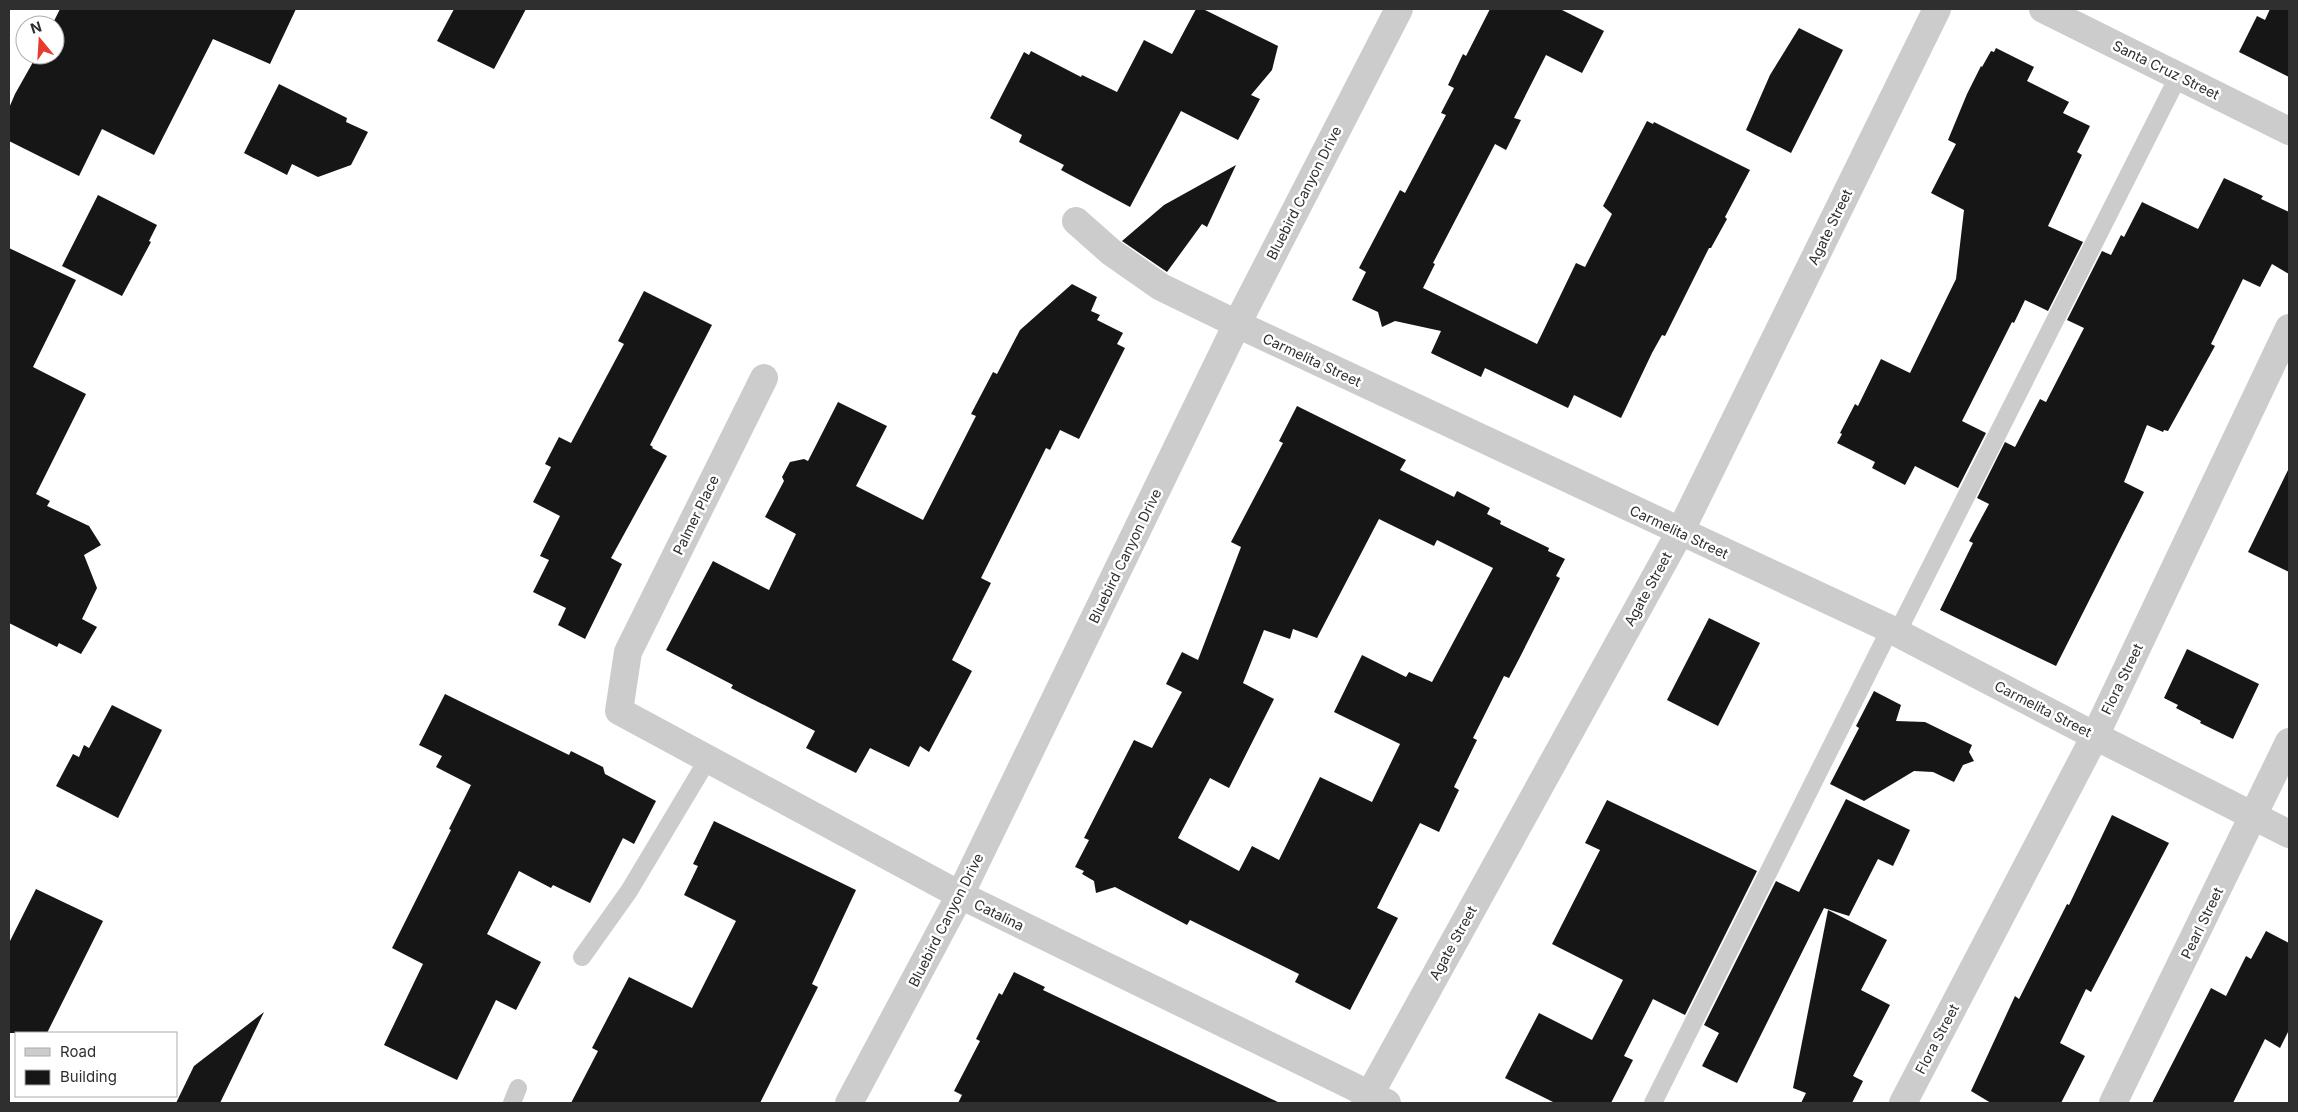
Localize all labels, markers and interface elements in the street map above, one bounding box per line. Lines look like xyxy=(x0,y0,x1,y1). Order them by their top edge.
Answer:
north arrow xyxy=(15,15,65,65)
text: N xyxy=(28,17,44,37)
street label: Santa Cruz Street xyxy=(2110,36,2223,103)
street label: Bluebird Canyon Drive xyxy=(1262,123,1345,262)
street label: Agate Street xyxy=(1804,186,1855,267)
street label: Carmelita Street xyxy=(1260,329,1365,390)
street label: Palmer Place xyxy=(669,472,722,557)
street label: Bluebird Canyon Drive xyxy=(1085,486,1165,626)
street label: Carmelita Street xyxy=(1627,501,1732,562)
street label: Agate Street xyxy=(1620,548,1675,629)
street label: Flora Street xyxy=(2097,640,2146,717)
street label: Carmelita Street xyxy=(1992,677,2095,741)
street label: Bluebird Canyon Drive xyxy=(904,850,987,989)
street label: Pearl Street xyxy=(2177,884,2226,961)
street label: Catalina xyxy=(971,895,1027,934)
street label: Agate Street xyxy=(1425,902,1480,983)
street label: Flora Street xyxy=(1911,1001,1962,1077)
legend xyxy=(15,1032,178,1097)
text: Road xyxy=(60,1042,96,1061)
text: Building xyxy=(60,1067,117,1086)

